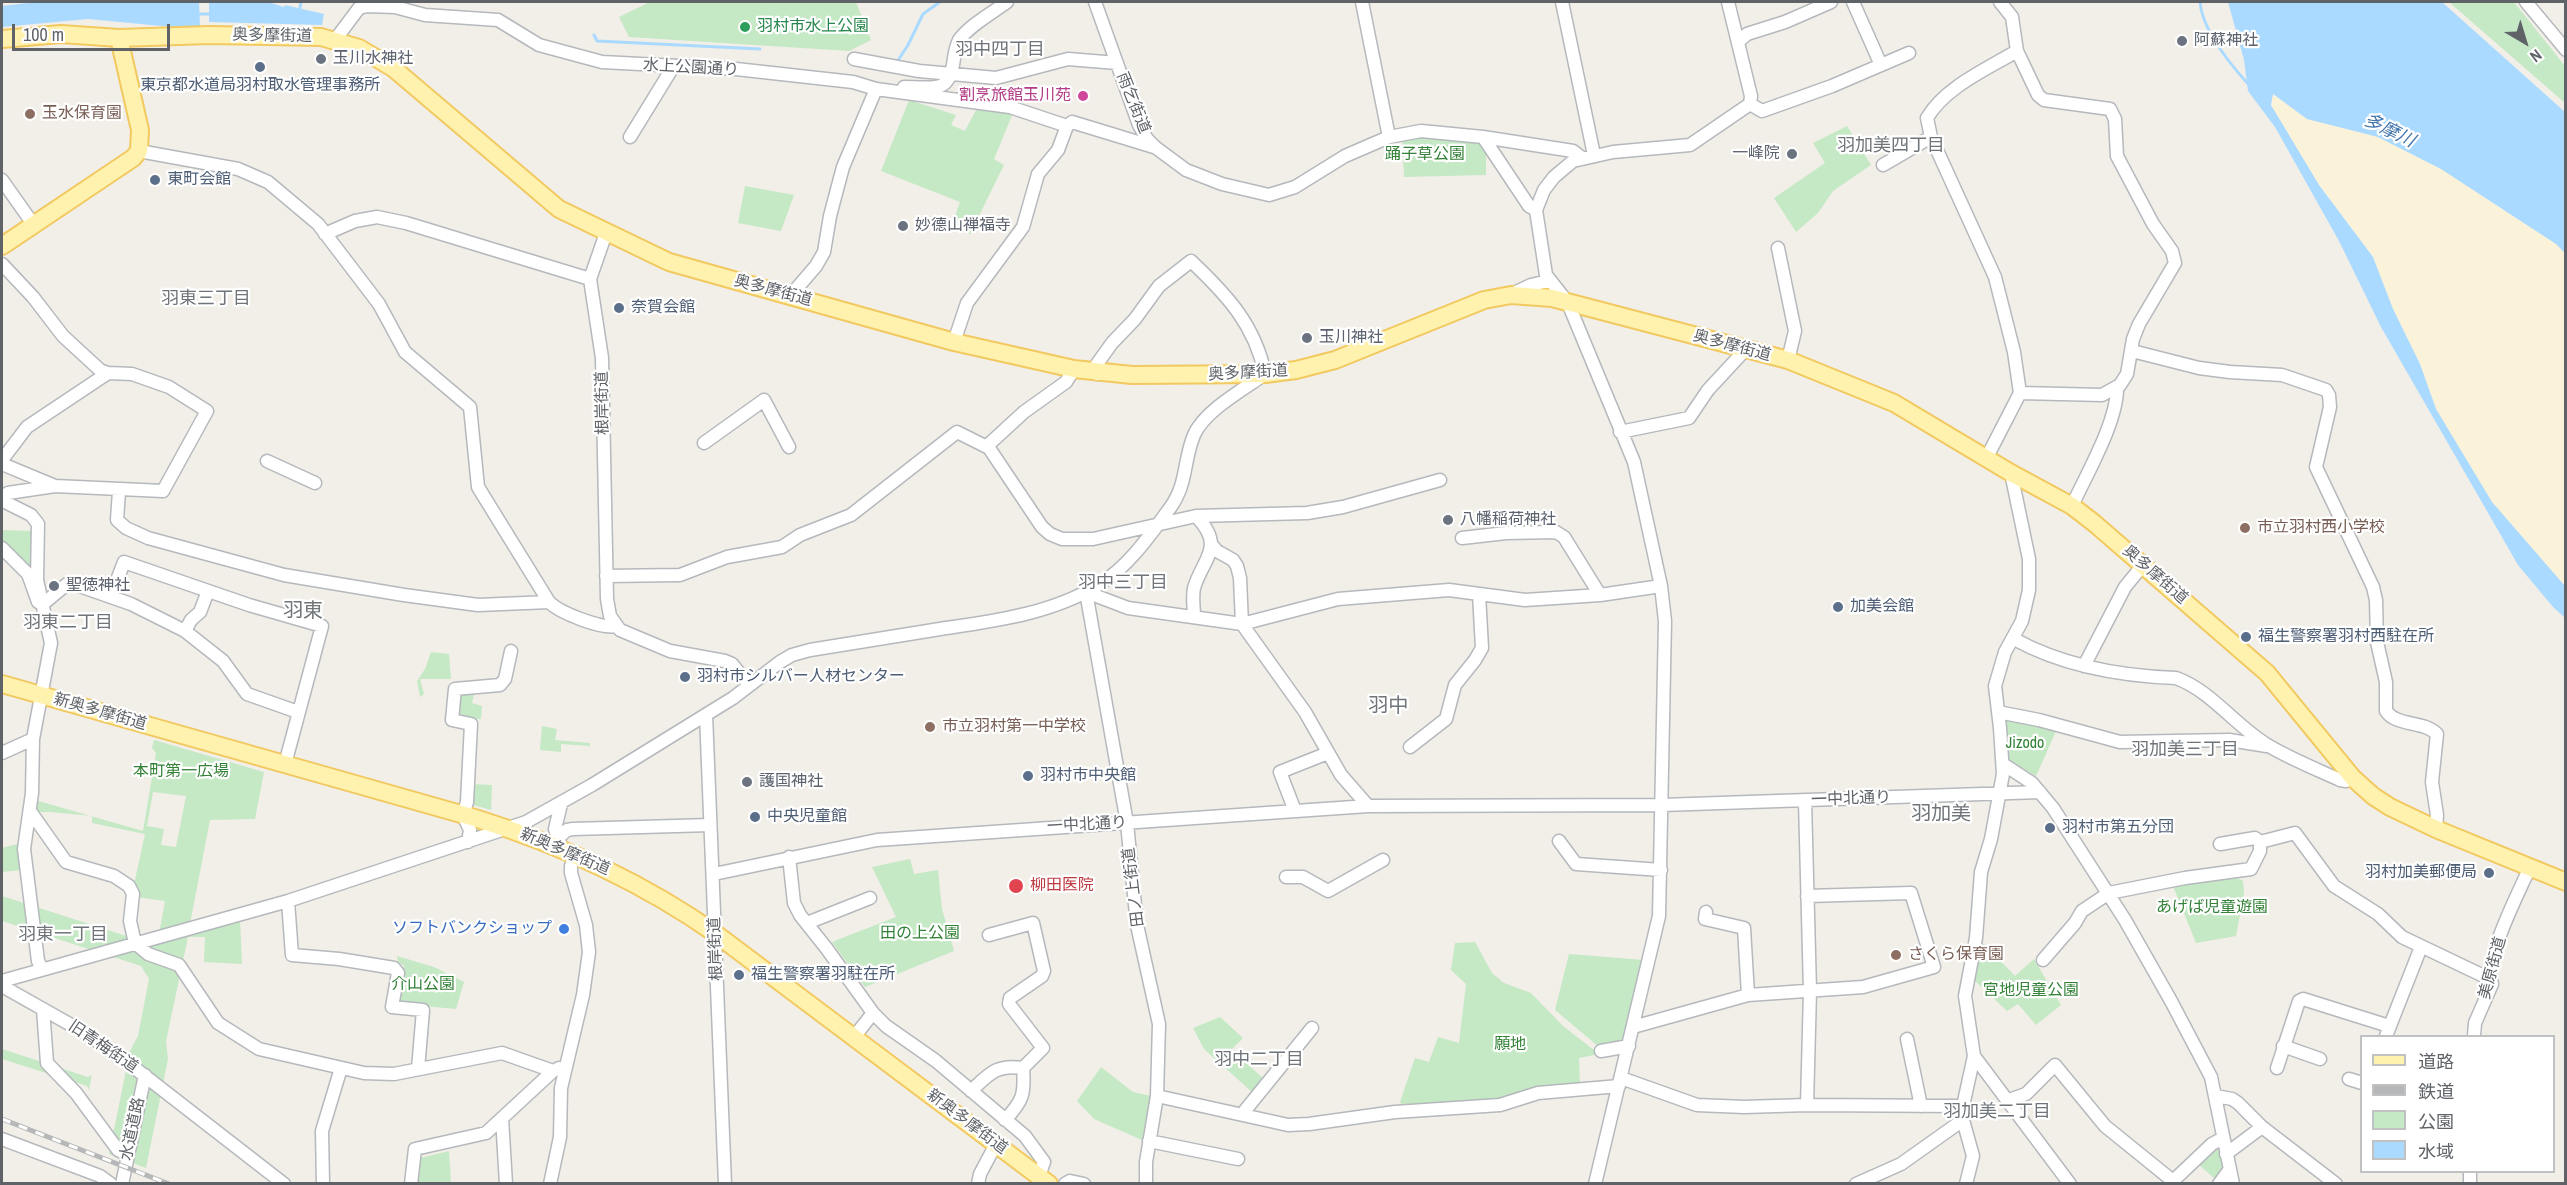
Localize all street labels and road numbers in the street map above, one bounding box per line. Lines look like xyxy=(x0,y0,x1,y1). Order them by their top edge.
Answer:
street label: 奥多摩街道 xyxy=(232,26,312,46)
street label: 水上公園通り xyxy=(643,56,739,80)
street label: 雨乞街道 xyxy=(1112,70,1154,136)
street label: 奥多摩街道 xyxy=(732,271,814,311)
street label: 奥多摩街道 xyxy=(1691,326,1773,366)
street label: 奥多摩街道 xyxy=(1208,361,1288,385)
street label: 根岸街道 xyxy=(593,371,613,435)
street label: 奥多摩街道 xyxy=(2119,542,2191,608)
street label: 新奥多摩街道 xyxy=(51,690,149,734)
street label: 一中北通り xyxy=(1811,788,1891,810)
street label: 一中北通り xyxy=(1047,813,1127,837)
street label: 新奥多摩街道 xyxy=(517,824,613,880)
street label: 田ノ上街道 xyxy=(1120,846,1148,928)
street label: 根岸街道 xyxy=(705,917,727,981)
street label: 美原街道 xyxy=(2475,935,2511,1001)
street label: 旧青梅街道 xyxy=(64,1017,142,1077)
street label: 新奥多摩街道 xyxy=(923,1085,1011,1159)
street label: 水道道路 xyxy=(117,1096,149,1162)

